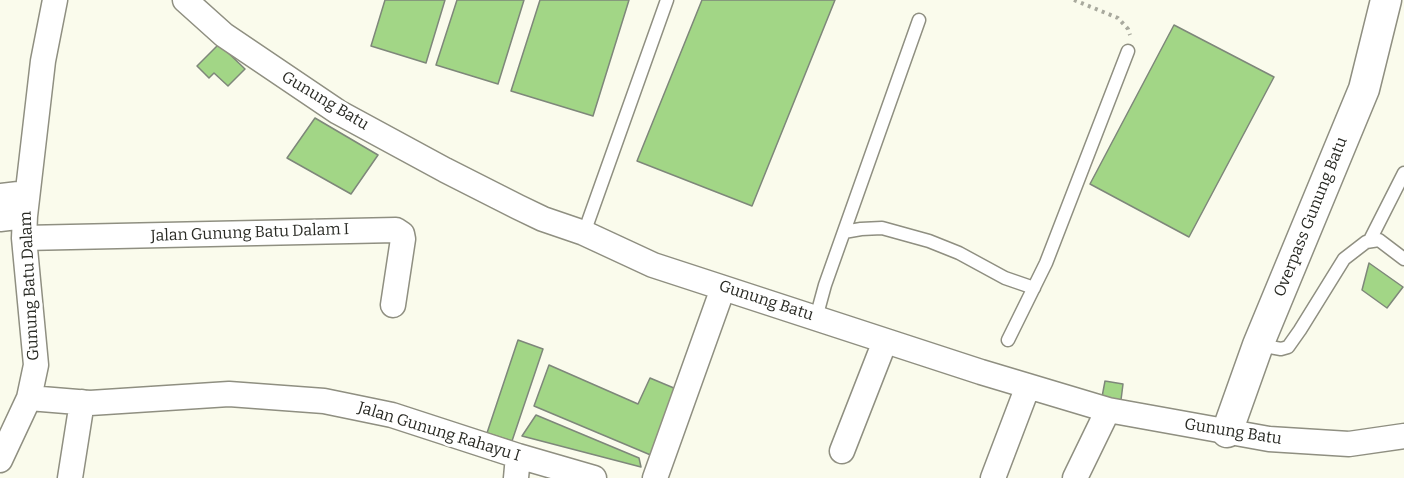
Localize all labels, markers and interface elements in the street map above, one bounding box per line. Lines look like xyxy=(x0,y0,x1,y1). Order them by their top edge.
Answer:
street label: Gunung Batu xyxy=(278,67,372,135)
street label: Overpass Gunung Batu xyxy=(1270,134,1352,300)
street label: Gunung Batu Dalam xyxy=(16,211,44,361)
street label: Jalan Gunung Batu Dalam I xyxy=(150,220,350,246)
street label: Gunung Batu xyxy=(716,277,816,325)
street label: Jalan Gunung Rahayu I xyxy=(356,398,522,466)
street label: Gunung Batu xyxy=(1183,415,1283,449)

